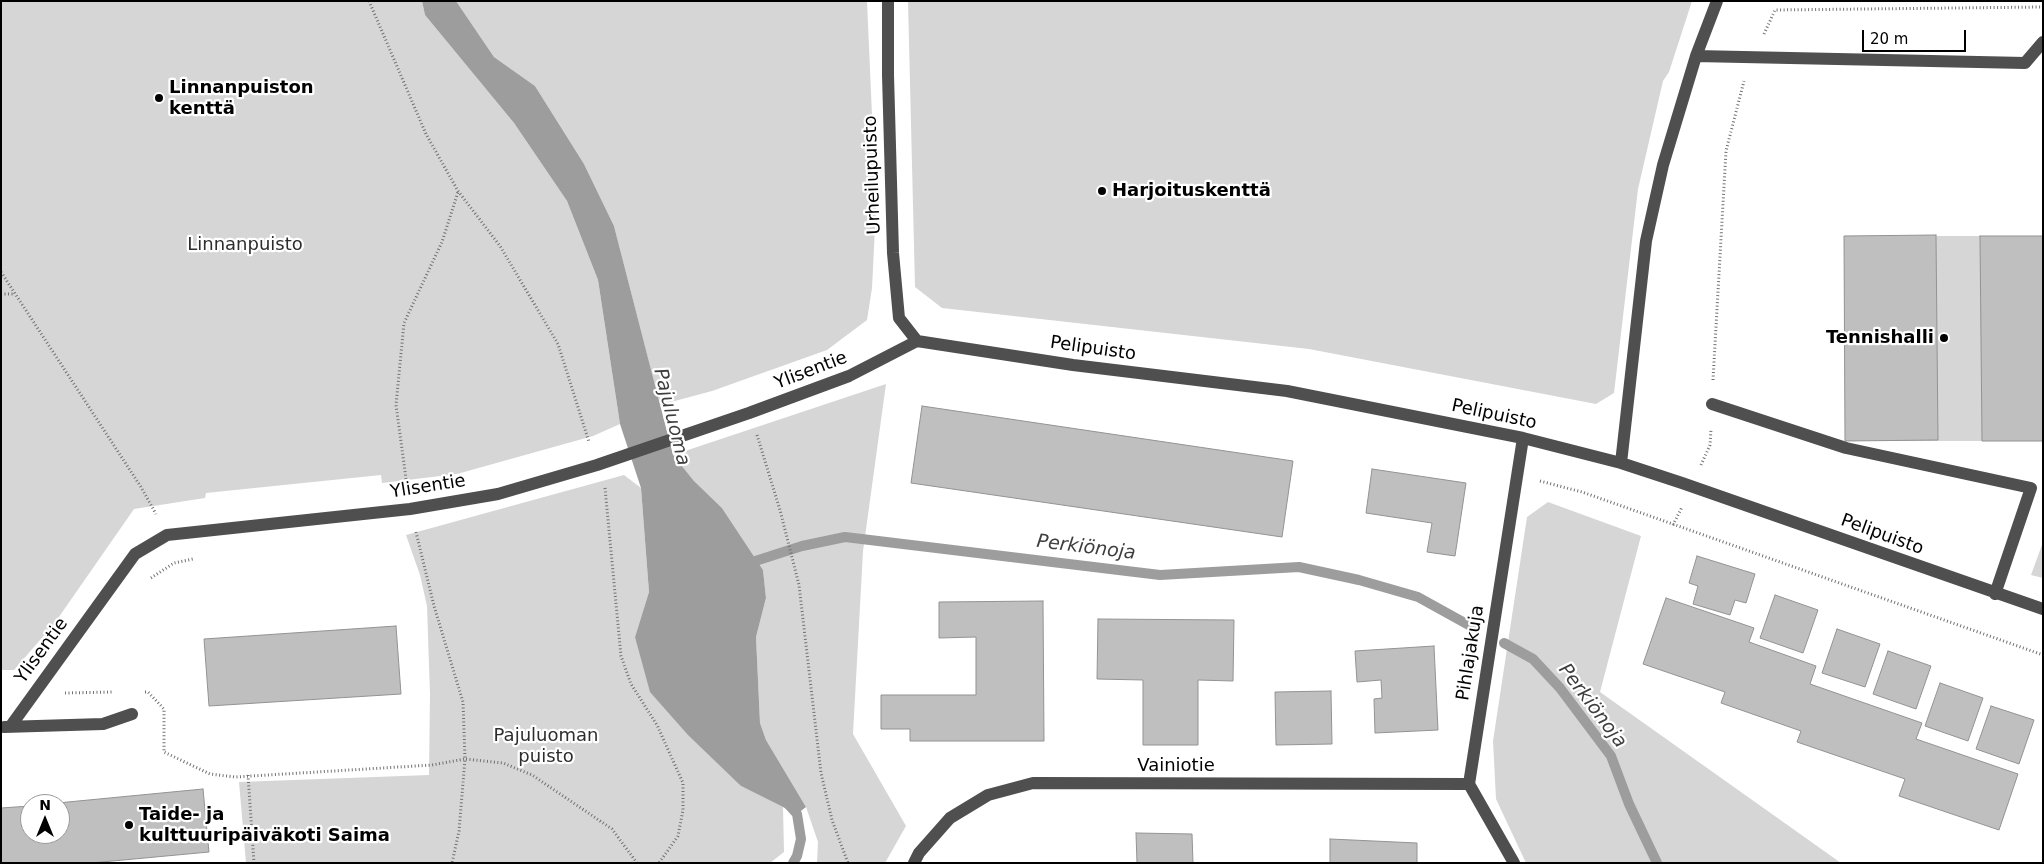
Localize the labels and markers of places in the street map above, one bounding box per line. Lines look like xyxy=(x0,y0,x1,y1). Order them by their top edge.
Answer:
place label: Linnanpuiston kenttä xyxy=(169,77,314,120)
marker: Linnanpuiston kenttä xyxy=(153,92,165,104)
place label: Harjoituskenttä xyxy=(1112,180,1271,202)
marker: Harjoituskenttä xyxy=(1096,185,1108,197)
place label: Tennishalli xyxy=(1826,327,1934,349)
marker: Tennishalli xyxy=(1938,332,1950,344)
place label: Taide- ja kulttuuripäiväkoti Saima xyxy=(139,804,390,846)
marker: Taide- ja kulttuuripäiväkoti Saima xyxy=(123,819,135,831)

